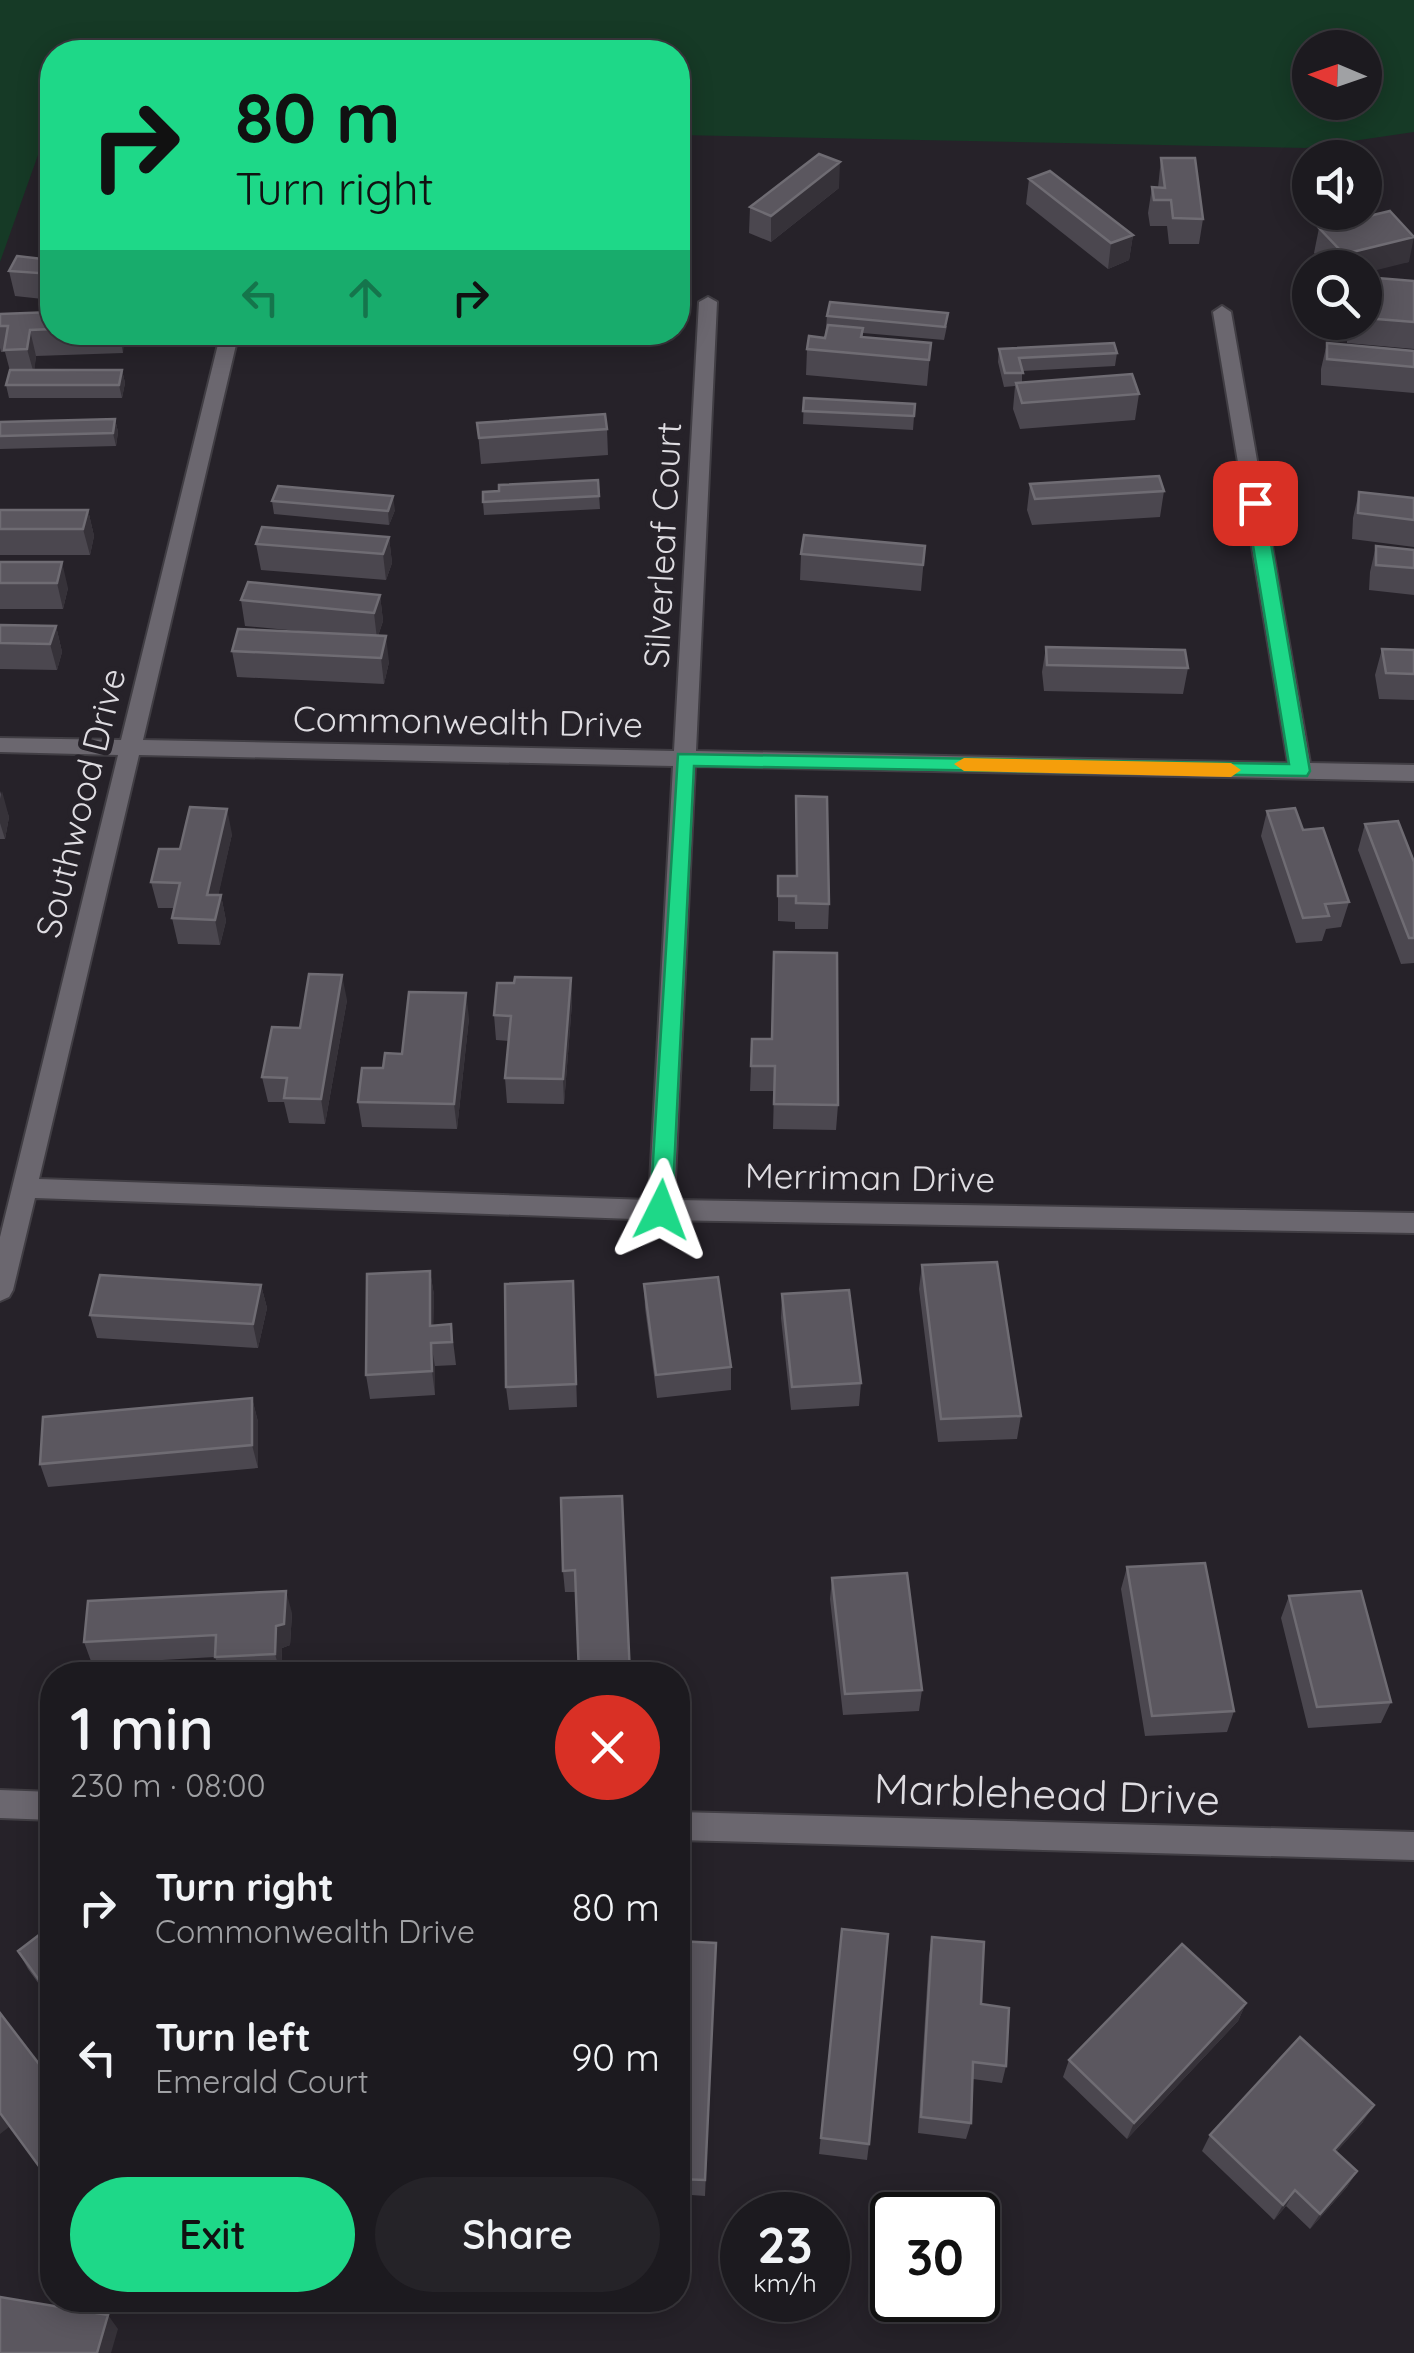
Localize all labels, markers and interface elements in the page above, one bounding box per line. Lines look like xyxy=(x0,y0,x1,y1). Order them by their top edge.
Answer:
north arrow xyxy=(1292,30,1382,120)
map controls xyxy=(1292,30,1382,340)
text: 80 m xyxy=(235,73,400,161)
icon: right xyxy=(70,80,200,210)
button: sound xyxy=(1292,140,1382,230)
text: Turn right xyxy=(235,160,434,216)
button: search xyxy=(1292,250,1382,340)
icon: left xyxy=(233,270,288,325)
icon: ahead xyxy=(338,270,393,325)
icon: right xyxy=(443,270,498,325)
street label: Silverleaf Court xyxy=(634,421,690,669)
pin xyxy=(1213,461,1298,546)
icon: arrive xyxy=(1228,476,1283,531)
street label: Southwood Drive xyxy=(25,663,135,942)
street label: Commonwealth Drive xyxy=(293,696,643,746)
street label: Merriman Drive xyxy=(744,1153,996,1201)
position arrow xyxy=(609,1158,713,1262)
text: 1 min xyxy=(70,1690,214,1765)
button: close xyxy=(555,1695,660,1800)
street label: Marblehead Drive xyxy=(873,1761,1221,1826)
text: 230 m · 08:00 xyxy=(70,1765,266,1805)
text: Turn right xyxy=(155,1863,334,1911)
icon: right xyxy=(70,1880,125,1935)
text: 80 m xyxy=(572,1883,660,1931)
text: Commonwealth Drive xyxy=(155,1911,475,1951)
text: Turn left xyxy=(155,2013,311,2061)
icon: left xyxy=(70,2030,125,2085)
text: 90 m xyxy=(571,2033,660,2081)
text: Emerald Court xyxy=(155,2061,369,2101)
button: Exit xyxy=(70,2177,355,2292)
button: Share xyxy=(375,2177,660,2292)
speed limit sign: 30 xyxy=(870,2192,1000,2322)
text: 23 xyxy=(757,2213,813,2276)
text: km/h xyxy=(753,2267,817,2298)

